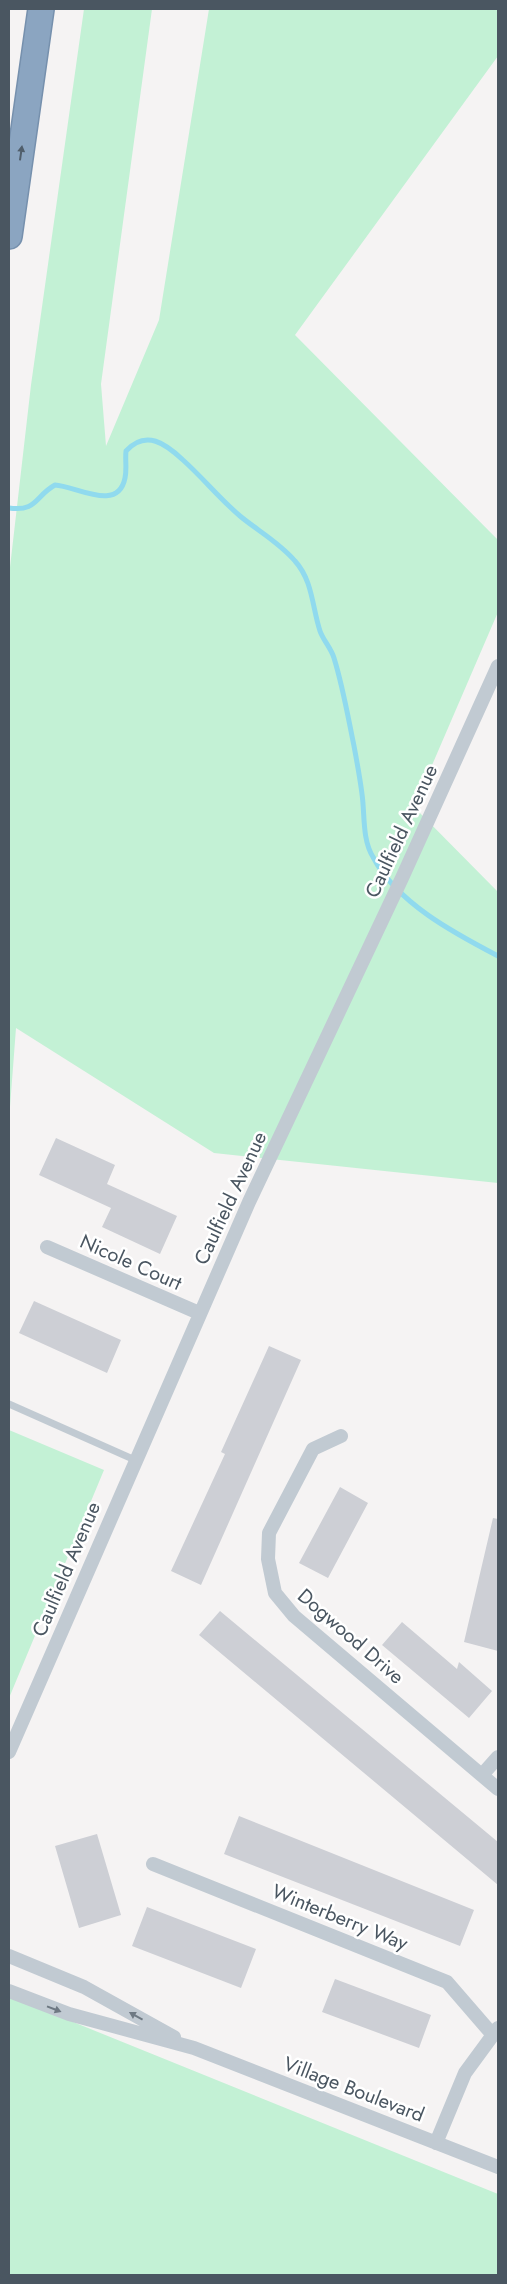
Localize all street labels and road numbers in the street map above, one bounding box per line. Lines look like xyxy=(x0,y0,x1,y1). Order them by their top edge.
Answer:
street label: Caulfield Avenue xyxy=(358,760,445,903)
street label: Caulfield Avenue xyxy=(187,1127,274,1270)
street label: Nicole Court xyxy=(75,1227,187,1298)
street label: Caulfield Avenue xyxy=(25,1497,108,1641)
street label: Dogwood Drive xyxy=(291,1582,410,1691)
street label: Winterberry Way xyxy=(267,1877,412,1958)
street label: Village Boulevard xyxy=(279,2049,428,2130)

